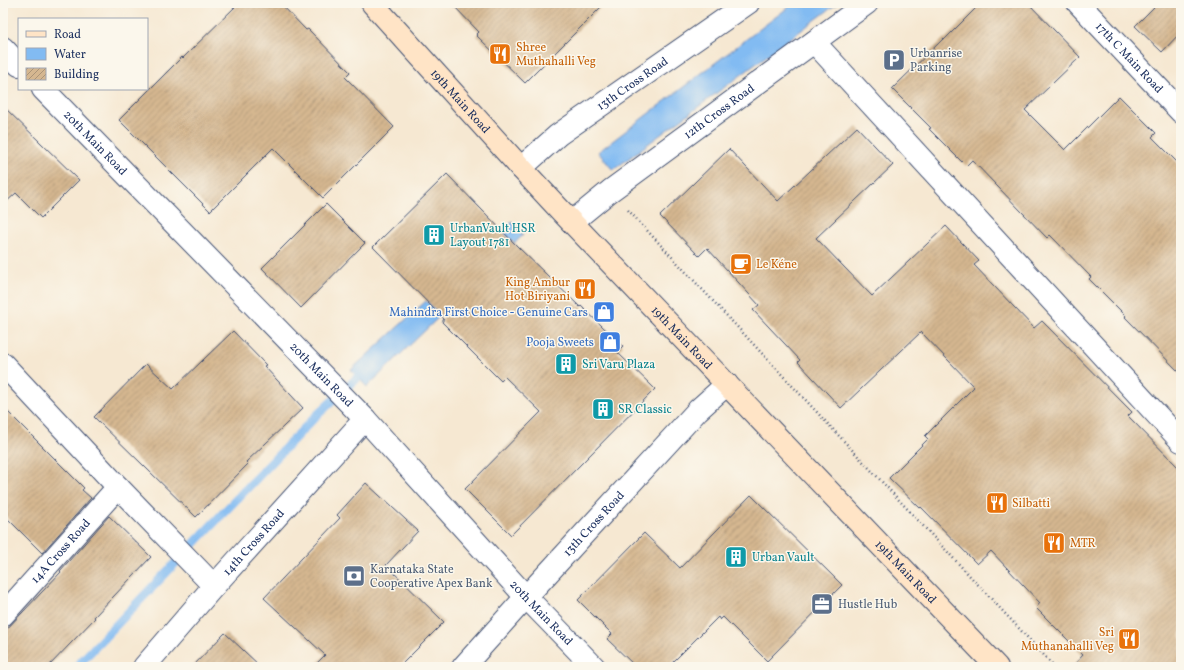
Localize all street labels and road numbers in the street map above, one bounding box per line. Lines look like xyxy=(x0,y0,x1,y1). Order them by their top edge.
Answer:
street label: 17th C Main Road xyxy=(1091,19,1166,97)
street label: 13th Cross Road xyxy=(594,54,672,115)
street label: 19th Main Road xyxy=(426,66,493,138)
street label: 12th Cross Road xyxy=(681,81,758,143)
street label: 20th Main Road xyxy=(59,107,130,179)
street label: 19th Main Road xyxy=(647,303,716,374)
street label: 20th Main Road xyxy=(286,339,356,411)
street label: 13th Cross Road xyxy=(560,488,629,560)
street label: 14th Cross Road xyxy=(220,506,289,580)
street label: 14A Cross Road xyxy=(28,516,95,587)
street label: 19th Main Road xyxy=(871,537,939,608)
street label: 20th Main Road xyxy=(506,577,576,650)

